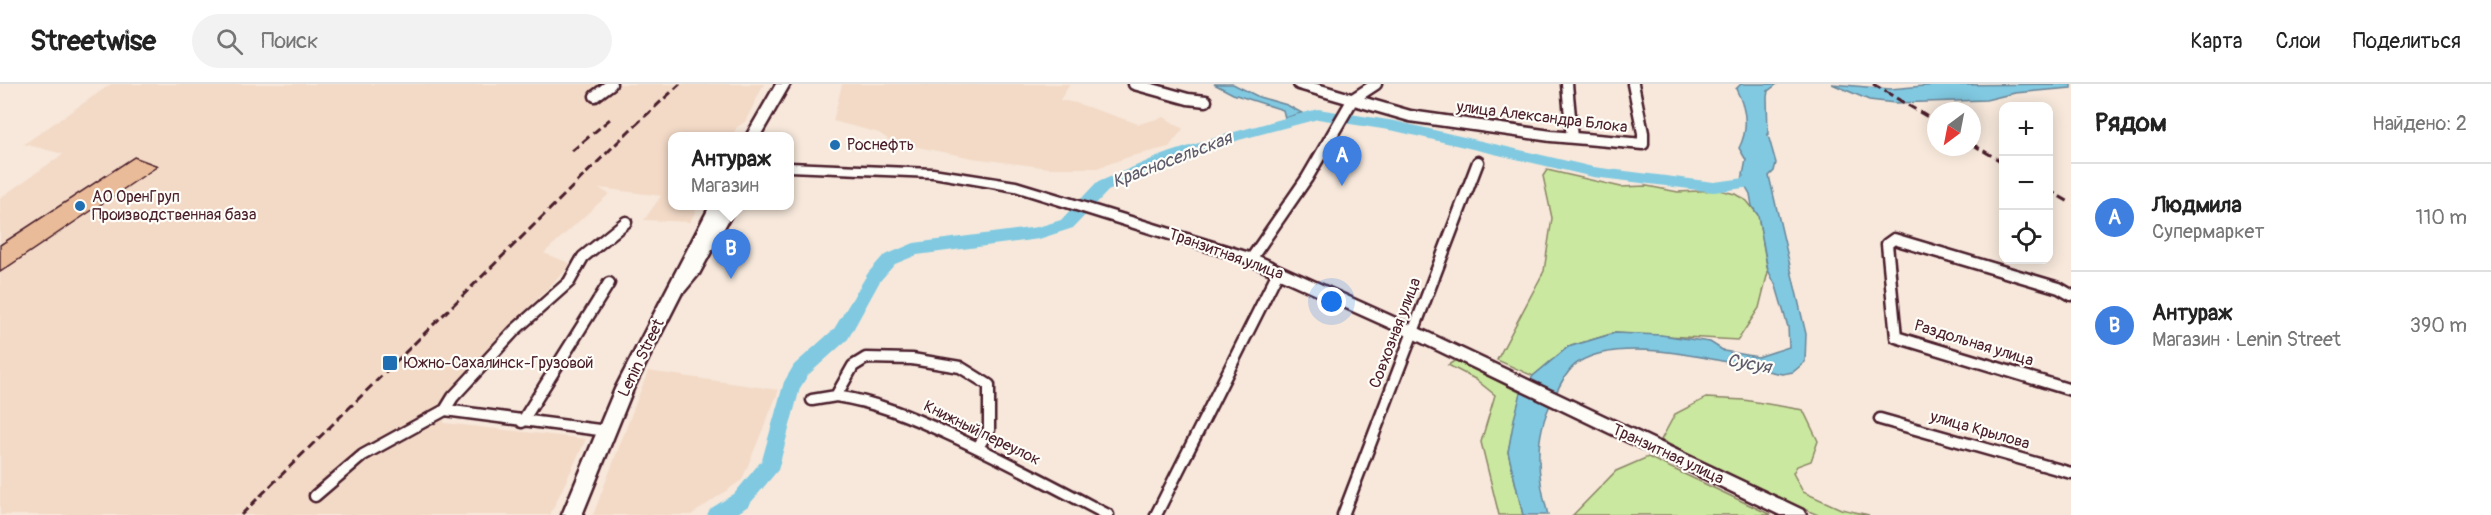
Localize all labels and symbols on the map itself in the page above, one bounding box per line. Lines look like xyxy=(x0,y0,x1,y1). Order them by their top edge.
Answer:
street label: улица Александра Блока xyxy=(1454,96,1629,137)
north arrow xyxy=(1927,102,1981,156)
water label: Красносельская xyxy=(1109,126,1236,193)
place label: Роснефть xyxy=(847,135,914,155)
pin: A xyxy=(1322,136,1362,186)
marker: Роснефть xyxy=(828,138,842,152)
place label: АО ОренГруп Производственная база xyxy=(92,187,256,225)
marker: АО ОренГруп Производственная база xyxy=(73,199,87,213)
street label: Транзитная улица xyxy=(1166,224,1286,284)
pin: B xyxy=(712,230,750,279)
street label: Совхозная улица xyxy=(1365,275,1425,391)
your location xyxy=(1317,287,1346,316)
street label: Lenin Street xyxy=(614,315,669,400)
street label: Раздольная улица xyxy=(1912,315,2036,371)
water label: Сусуя xyxy=(1725,349,1774,379)
place label: Южно-Сахалинск-Грузовой xyxy=(404,353,593,373)
marker: Южно-Сахалинск-Грузовой xyxy=(381,354,399,372)
street label: Книжный переулок xyxy=(920,396,1044,470)
street label: улица Крылова xyxy=(1927,406,2032,454)
street label: Транзитная улица xyxy=(1609,419,1727,489)

